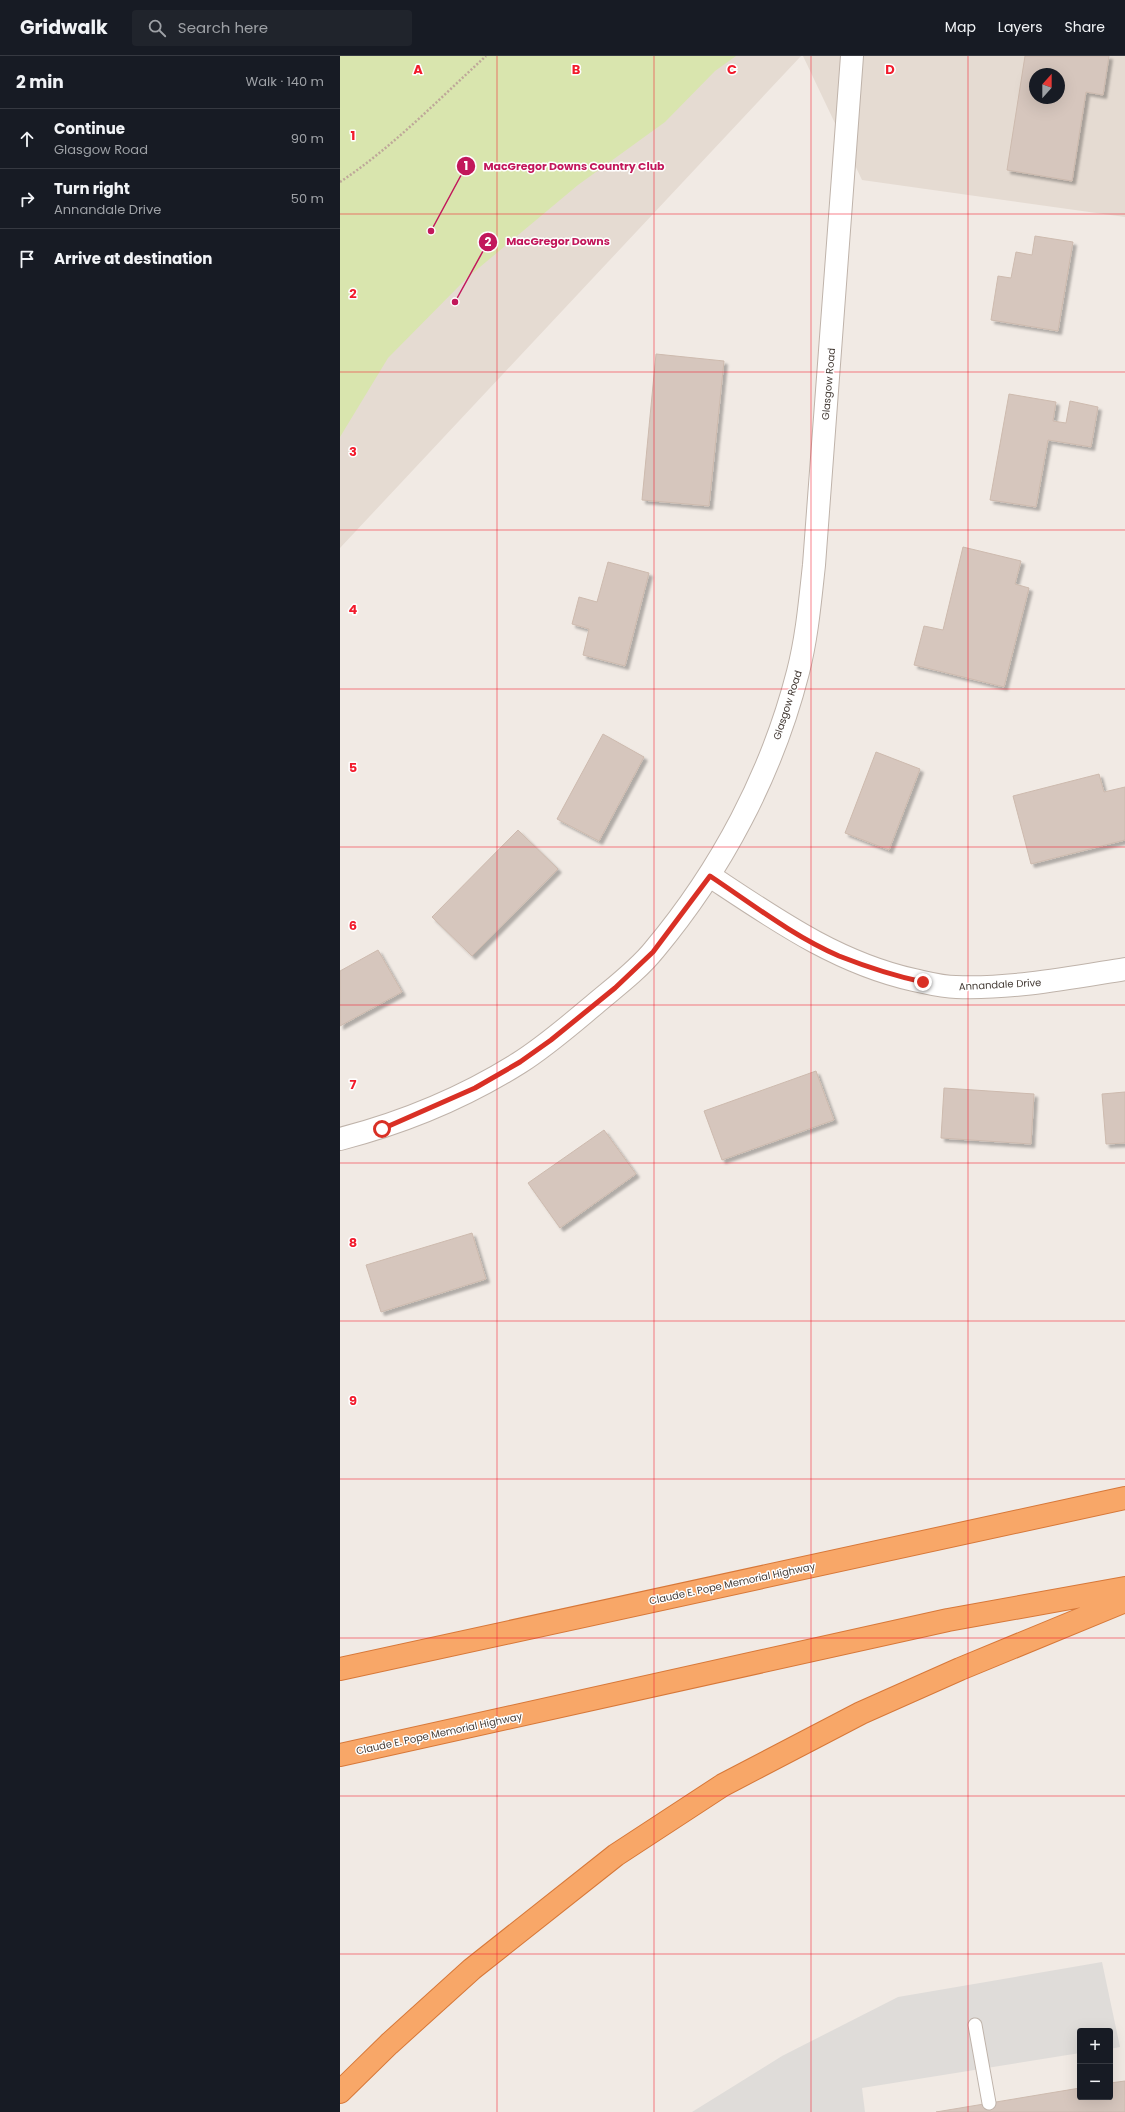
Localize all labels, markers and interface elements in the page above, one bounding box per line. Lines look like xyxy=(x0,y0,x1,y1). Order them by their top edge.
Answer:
search box xyxy=(132,10,412,46)
text: Gridwalk xyxy=(20,14,108,41)
icon: search xyxy=(146,17,168,39)
text: Search here xyxy=(178,17,268,38)
text: Map xyxy=(945,17,976,37)
text: Layers xyxy=(998,17,1042,37)
text: Share xyxy=(1064,17,1105,37)
text: A xyxy=(413,60,423,79)
text: B xyxy=(572,60,581,79)
text: C xyxy=(727,60,737,79)
text: D xyxy=(885,60,895,79)
north arrow xyxy=(1029,68,1065,104)
text: 2 min xyxy=(16,70,64,94)
text: Walk · 140 m xyxy=(246,72,324,91)
text: Continue xyxy=(54,118,125,139)
text: 1 xyxy=(351,126,355,145)
icon: ahead xyxy=(16,128,38,150)
text: 90 m xyxy=(291,129,324,148)
text: Glasgow Road xyxy=(54,140,148,159)
callout: MacGregor Downs Country Club xyxy=(456,154,673,177)
text: 1 xyxy=(464,157,468,174)
text: MacGregor Downs Country Club xyxy=(483,158,665,174)
text: Turn right xyxy=(54,178,130,199)
icon: right xyxy=(16,188,38,210)
text: 50 m xyxy=(291,189,324,208)
text: Annandale Drive xyxy=(54,200,161,219)
callout: MacGregor Downs xyxy=(478,230,617,253)
text: 2 xyxy=(485,233,492,250)
text: MacGregor Downs xyxy=(506,233,610,249)
icon: arrive xyxy=(16,248,38,270)
text: Arrive at destination xyxy=(54,248,212,269)
text: 2 xyxy=(349,284,357,303)
street label: Glasgow Road xyxy=(818,347,839,421)
text: 3 xyxy=(349,442,357,461)
text: 4 xyxy=(349,600,358,619)
street label: Glasgow Road xyxy=(769,668,806,742)
text: 5 xyxy=(349,758,357,777)
text: 6 xyxy=(349,916,357,935)
route end xyxy=(914,973,932,991)
street label: Annandale Drive xyxy=(958,975,1042,994)
text: 7 xyxy=(350,1075,357,1094)
route start xyxy=(373,1120,391,1138)
text: 8 xyxy=(349,1233,357,1252)
text: 9 xyxy=(349,1391,357,1410)
street label: Claude E. Pope Memorial Highway xyxy=(648,1558,817,1608)
street label: Claude E. Pope Memorial Highway xyxy=(355,1708,524,1758)
map controls xyxy=(1077,2028,1113,2100)
button: + xyxy=(1077,2028,1113,2064)
button: − xyxy=(1077,2064,1113,2100)

